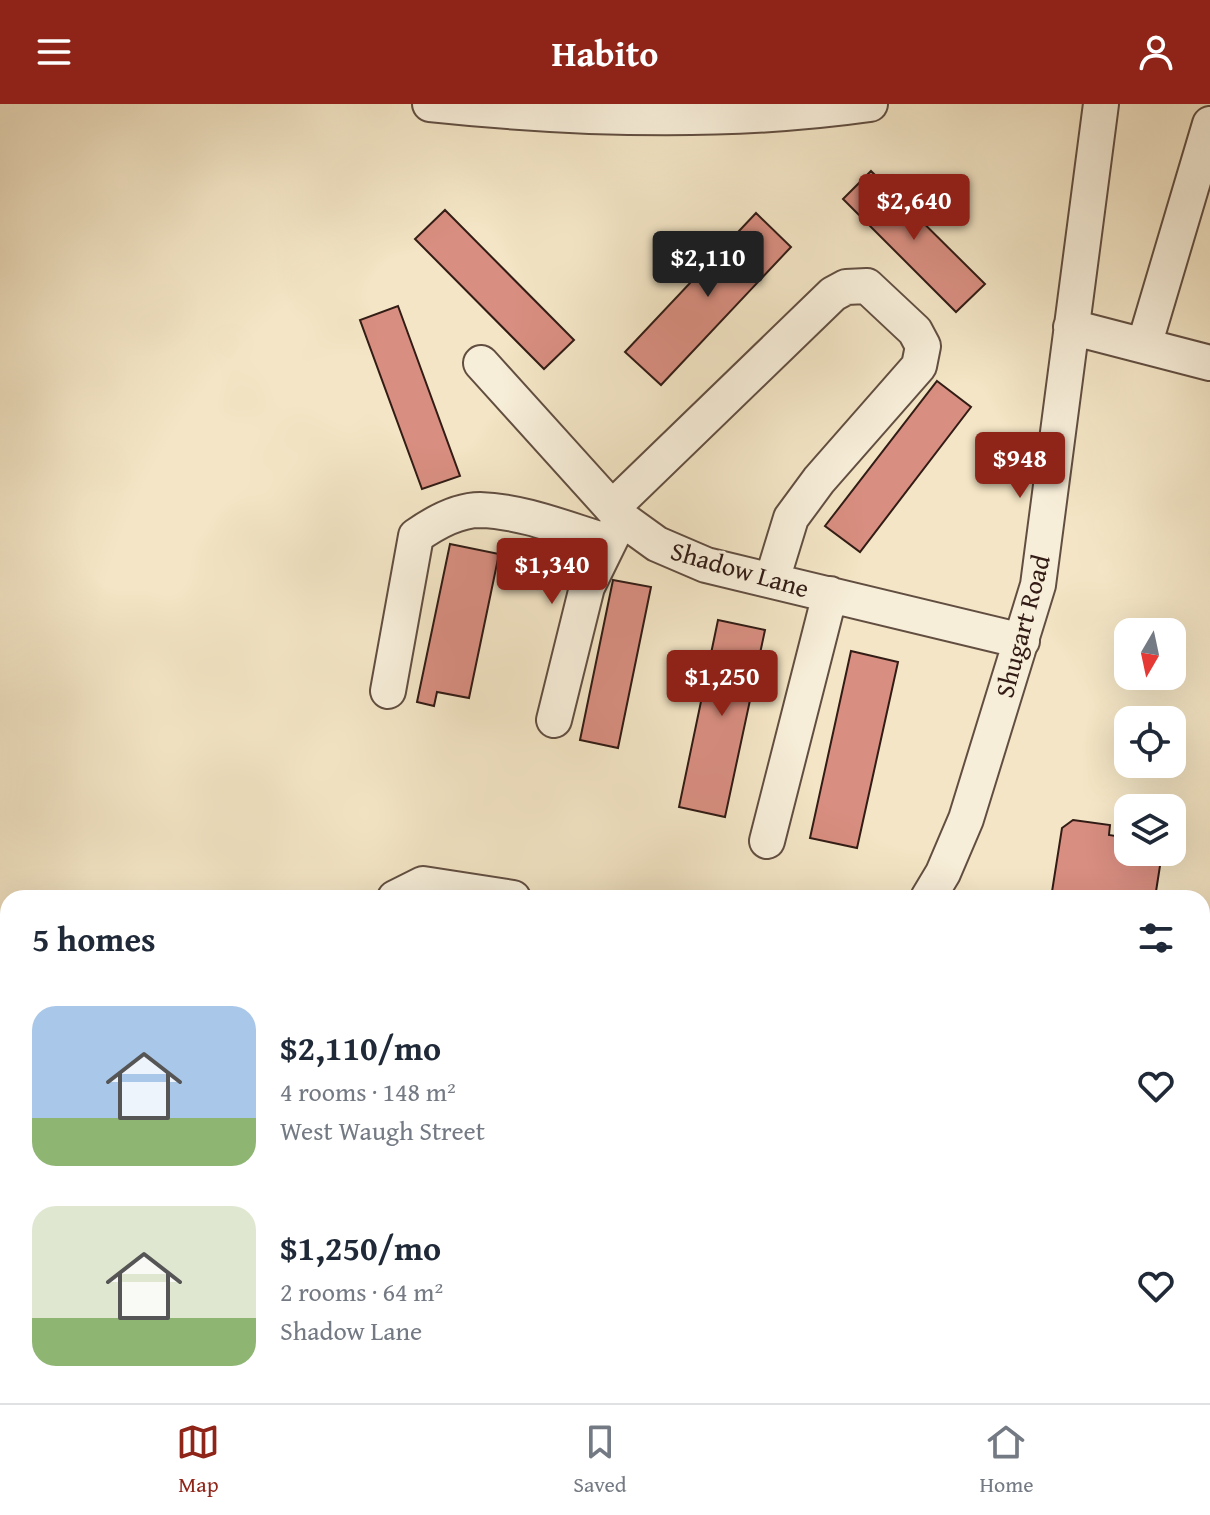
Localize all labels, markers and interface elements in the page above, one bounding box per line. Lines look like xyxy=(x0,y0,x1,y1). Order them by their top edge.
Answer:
text: Habito xyxy=(551,26,659,79)
icon: menu xyxy=(32,30,76,74)
icon: person xyxy=(1134,30,1178,74)
pin: $2,640 xyxy=(849,174,979,242)
text: $2,640 xyxy=(877,180,951,219)
pin: $2,110 xyxy=(643,231,773,299)
text: $2,110 xyxy=(671,237,745,276)
pin: $948 xyxy=(973,432,1067,500)
text: $948 xyxy=(993,438,1047,477)
street label: Shadow Lane xyxy=(666,531,814,607)
pin: $1,340 xyxy=(487,538,617,606)
text: $1,340 xyxy=(515,544,589,583)
street label: Shugart Road xyxy=(984,550,1060,702)
north arrow xyxy=(1114,618,1186,690)
map controls xyxy=(1114,618,1186,866)
pin: $1,250 xyxy=(657,650,787,718)
text: $1,250 xyxy=(685,656,759,695)
button: locate xyxy=(1114,706,1186,778)
button: layers xyxy=(1114,794,1186,866)
text: 5 homes xyxy=(32,914,156,963)
icon: filters xyxy=(1134,916,1178,960)
text: $2,110/mo xyxy=(280,1023,441,1072)
icon: home xyxy=(96,1038,192,1134)
icon: heart xyxy=(1134,1064,1178,1108)
text: 4 rooms · 148 m² xyxy=(280,1072,456,1111)
text: West Waugh Street xyxy=(280,1111,485,1150)
text: $1,250/mo xyxy=(280,1223,441,1272)
icon: home xyxy=(96,1238,192,1334)
icon: heart xyxy=(1134,1264,1178,1308)
text: 2 rooms · 64 m² xyxy=(280,1272,443,1311)
text: Shadow Lane xyxy=(280,1311,422,1350)
tab: Map xyxy=(176,1420,220,1500)
tab: Saved xyxy=(573,1420,627,1500)
tab: Home xyxy=(979,1420,1034,1500)

